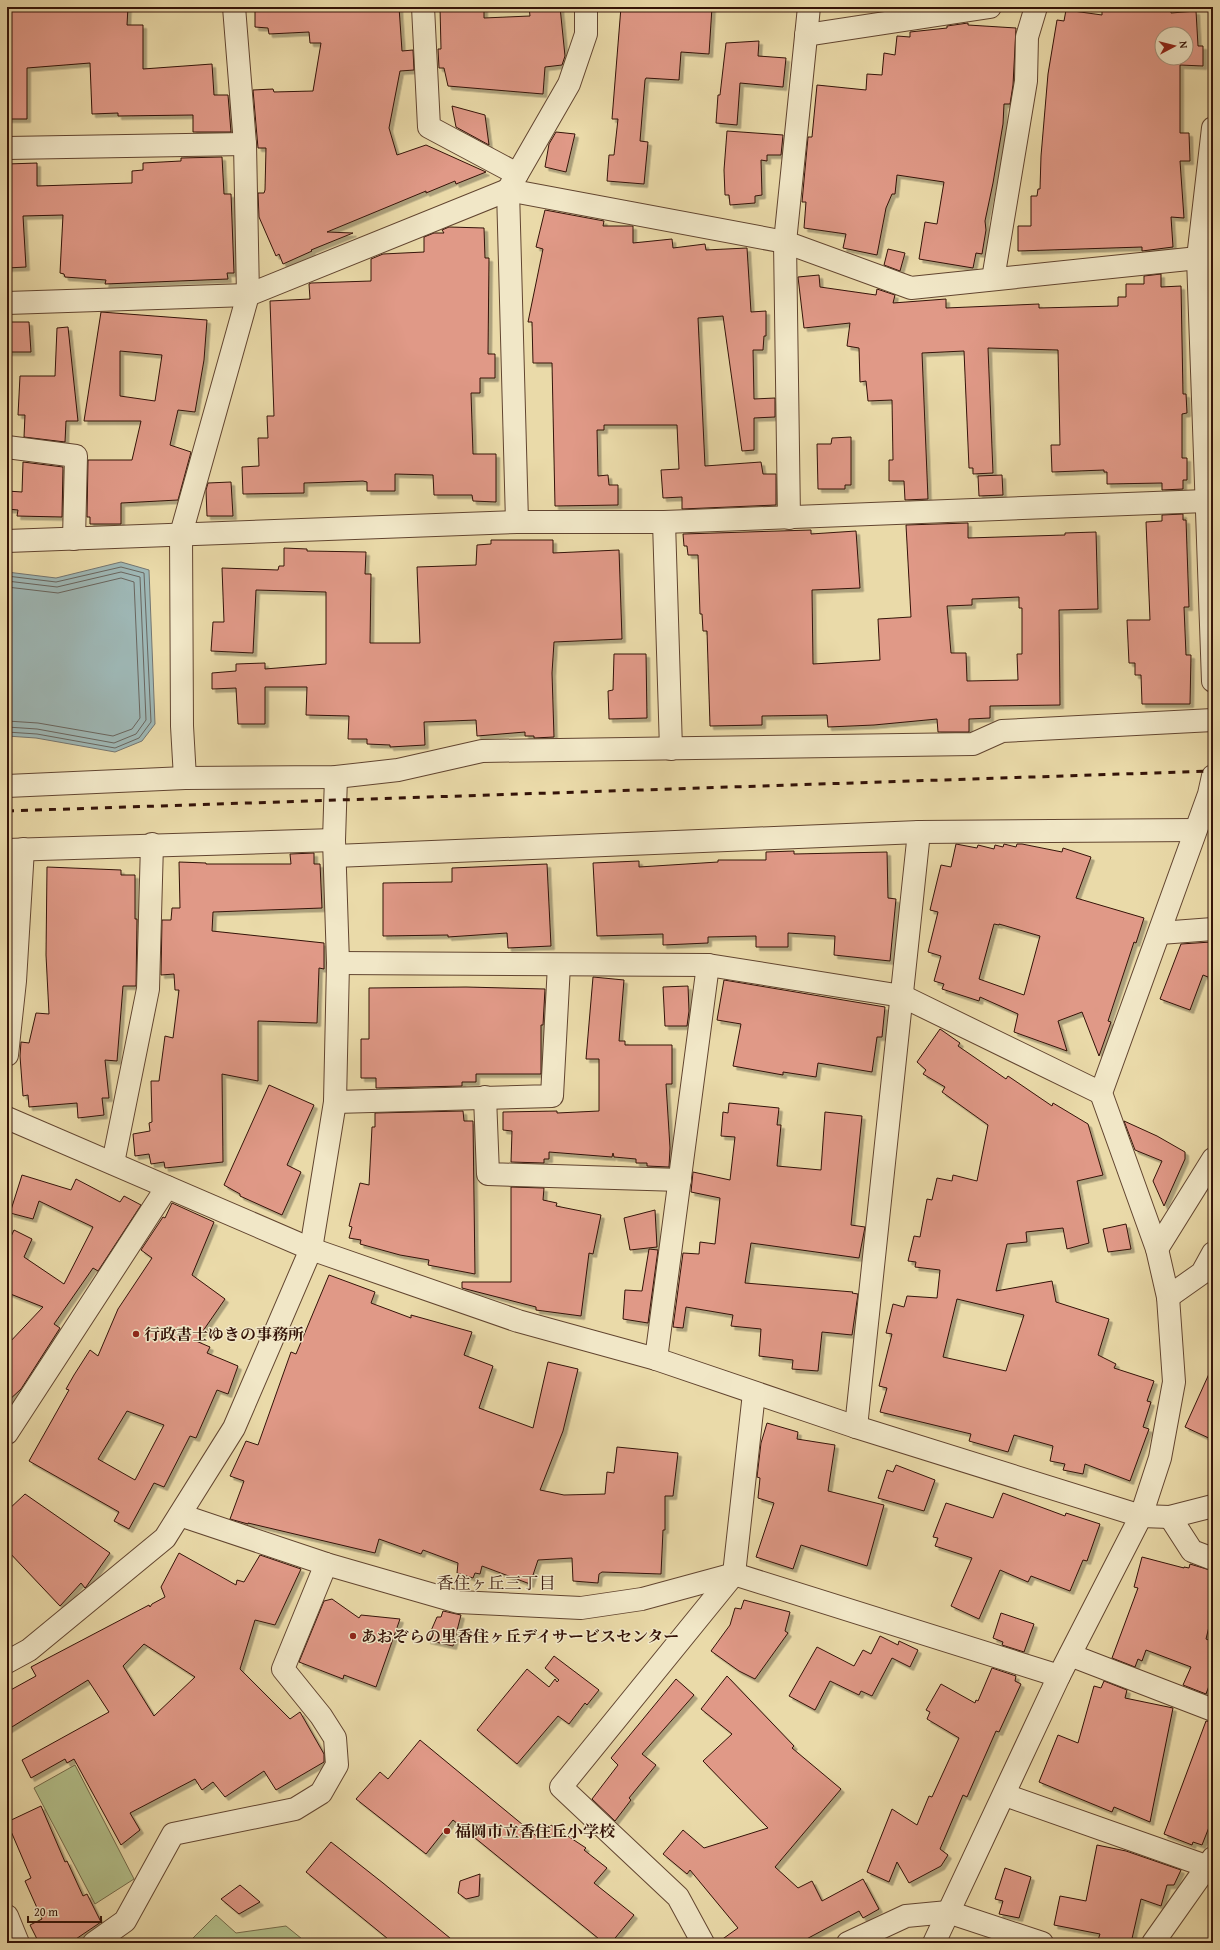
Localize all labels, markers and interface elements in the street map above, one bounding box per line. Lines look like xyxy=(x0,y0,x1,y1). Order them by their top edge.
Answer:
north arrow xyxy=(1154,26,1194,66)
text: N xyxy=(1176,40,1192,50)
place label: 行政書士ゆきの事務所 xyxy=(144,1322,304,1346)
marker: 行政書士ゆきの事務所 xyxy=(131,1329,141,1339)
district label: 香住ヶ丘三丁目 xyxy=(437,1570,556,1595)
place label: あおぞらの里香住ヶ丘デイサービスセンター xyxy=(361,1624,679,1648)
marker: あおぞらの里香住ヶ丘デイサービスセンター xyxy=(348,1631,358,1641)
place label: 福岡市立香住丘小学校 xyxy=(454,1819,616,1843)
marker: 福岡市立香住丘小学校 xyxy=(442,1826,452,1836)
scale bar xyxy=(28,1898,101,1924)
text: 20 m xyxy=(34,1903,58,1920)

